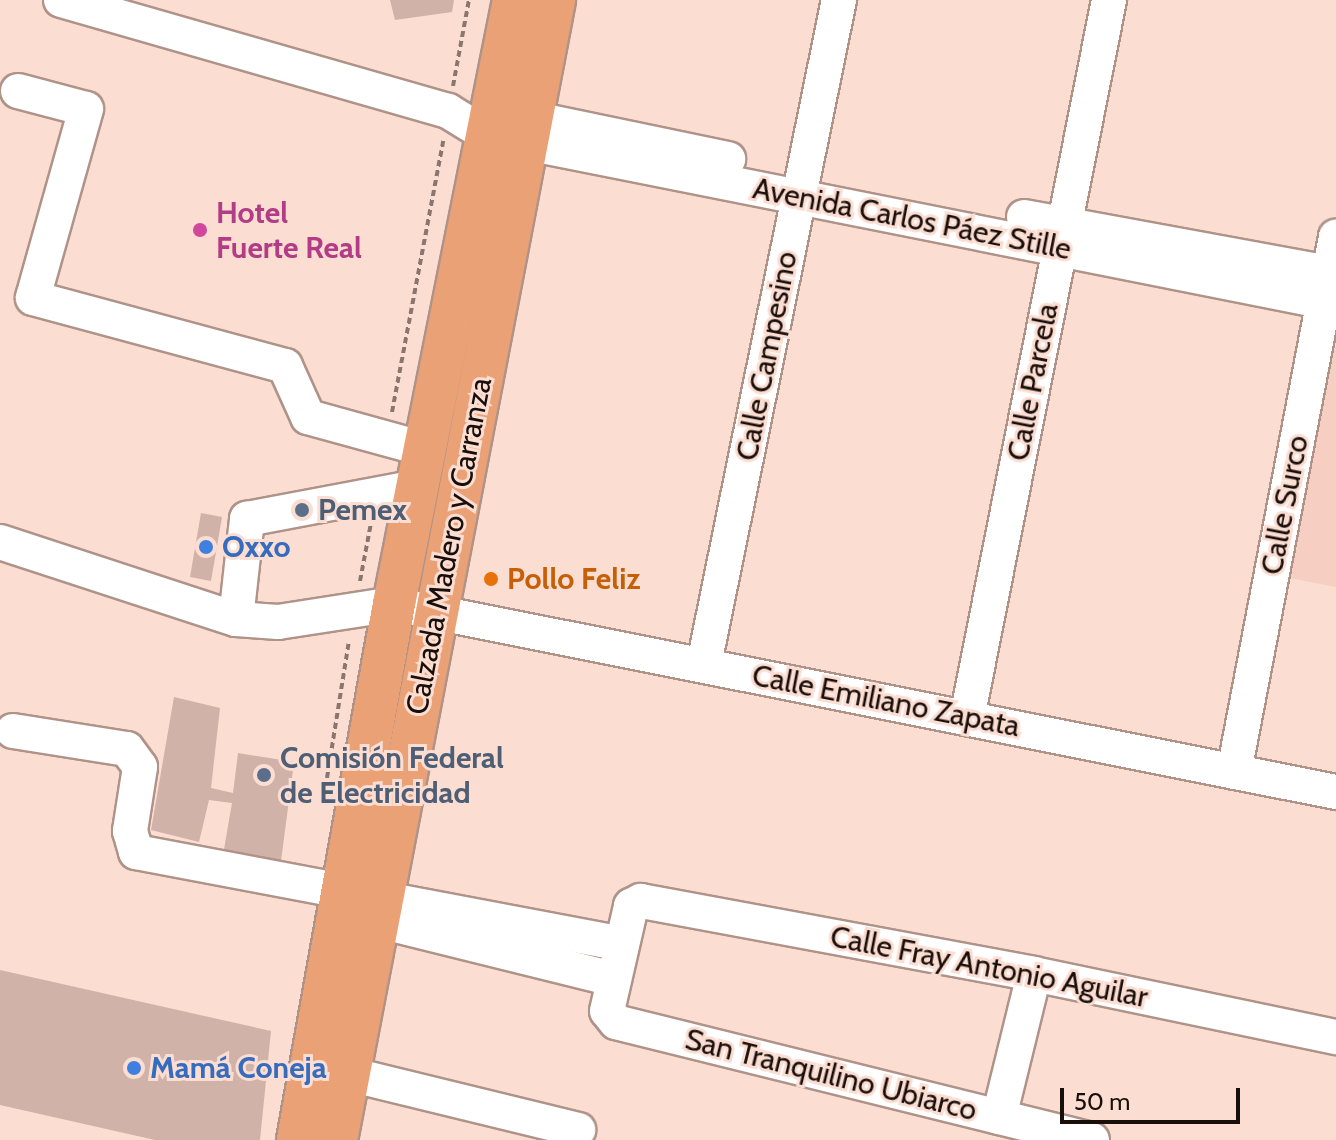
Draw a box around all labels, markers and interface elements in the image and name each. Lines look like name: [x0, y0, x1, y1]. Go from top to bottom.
street label: Avenida Carlos Páez Stille: [750, 170, 1074, 268]
place label: Hotel Fuerte Real: [216, 195, 362, 266]
marker: Hotel Fuerte Real: [191, 221, 209, 239]
street label: Calle Campesino: [729, 248, 805, 464]
street label: Calle Parcela: [1000, 300, 1066, 464]
street label: Calzada Madero y Carranza: [399, 374, 499, 718]
street label: Calle Surco: [1254, 432, 1316, 578]
place label: Pemex: [318, 492, 407, 528]
marker: Pemex: [293, 501, 311, 519]
place label: Oxxo: [222, 529, 291, 565]
marker: Oxxo: [197, 538, 215, 556]
place label: Pollo Feliz: [507, 561, 640, 597]
marker: Pollo Feliz: [482, 570, 500, 588]
street label: Calle Emiliano Zapata: [749, 657, 1023, 745]
place label: Comisión Federal de Electricidad: [280, 740, 504, 810]
marker: Comisión Federal de Electricidad: [255, 766, 273, 784]
street label: Calle Fray Antonio Aguilar: [827, 919, 1151, 1015]
street label: San Tranquilino Ubiarco: [681, 1021, 981, 1129]
place label: Mamá Coneja: [150, 1050, 327, 1086]
marker: Mamá Coneja: [125, 1059, 143, 1077]
scale bar: [1064, 1072, 1244, 1122]
text: 50 m: [1074, 1087, 1130, 1116]

